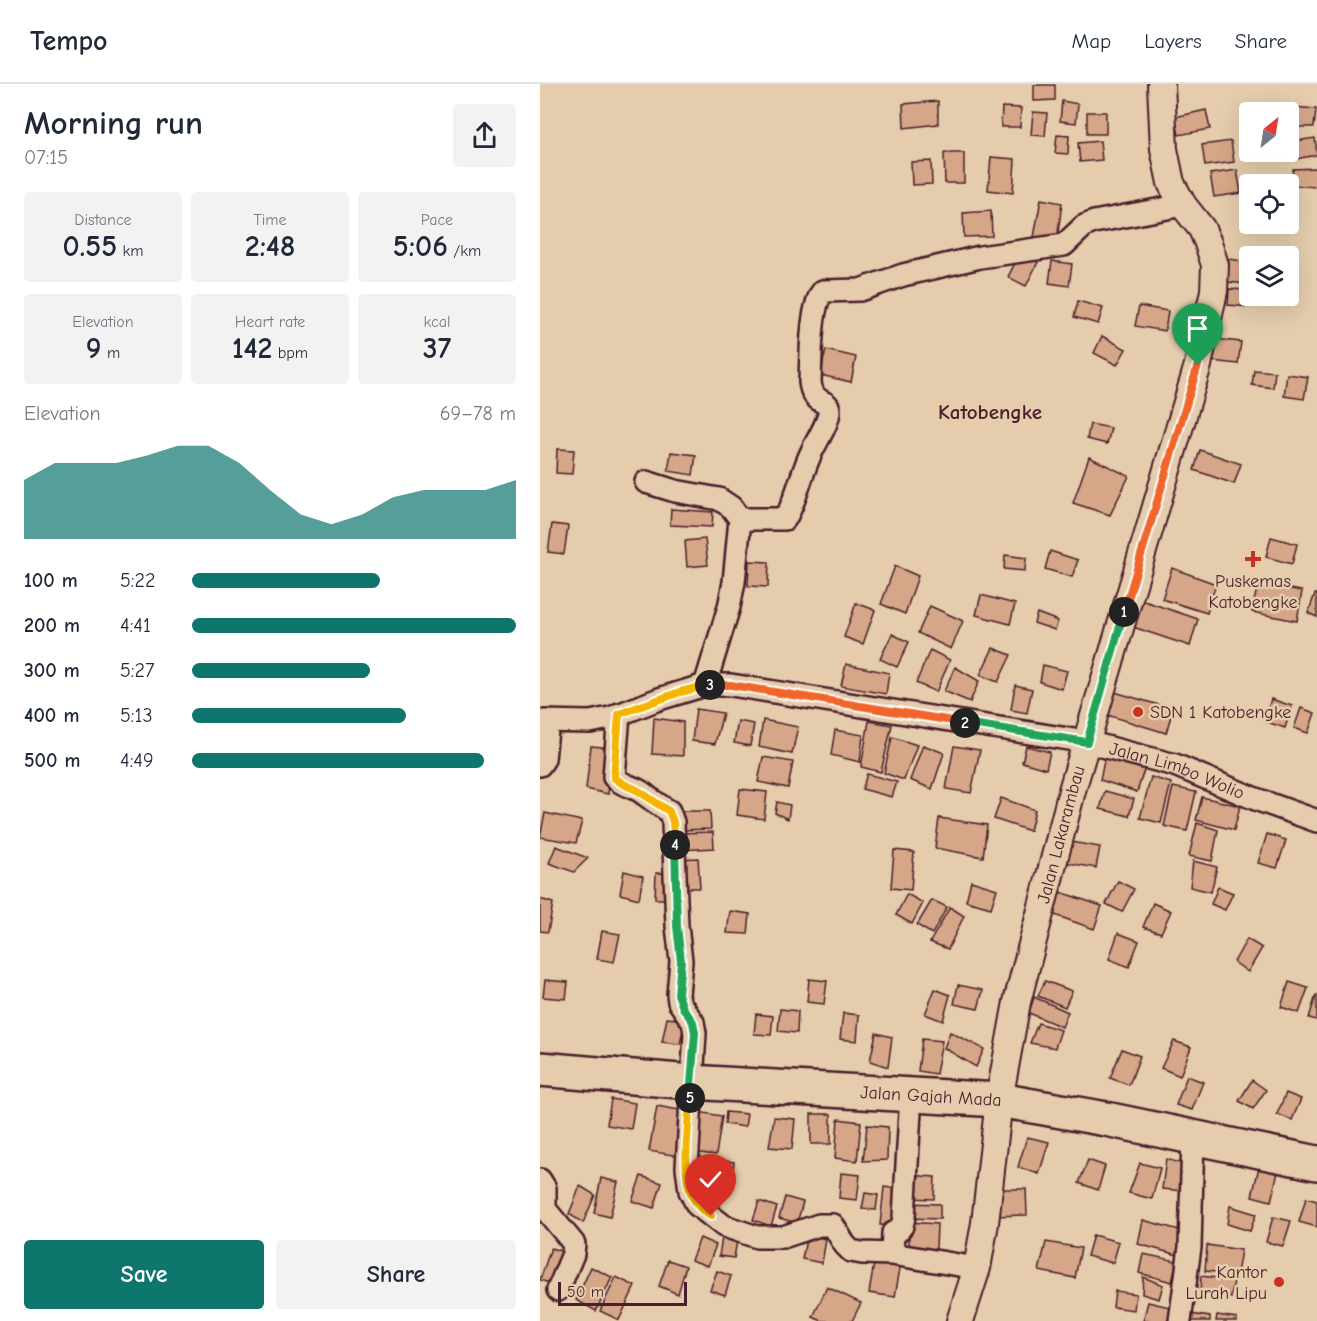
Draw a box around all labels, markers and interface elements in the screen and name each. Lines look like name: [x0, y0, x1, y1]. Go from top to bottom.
text: Tempo: [30, 25, 108, 57]
text: Map: [1072, 29, 1111, 53]
text: Layers: [1144, 29, 1202, 53]
text: Share: [1235, 29, 1287, 53]
north arrow: [1239, 102, 1299, 162]
map controls: [1239, 102, 1299, 306]
text: Morning run: [24, 104, 203, 142]
button: share: [453, 104, 516, 167]
text: 07:15: [24, 146, 68, 169]
button: locate: [1239, 174, 1299, 234]
text: Distance: [74, 211, 132, 229]
text: Time: [253, 211, 287, 229]
text: Pace: [421, 211, 453, 229]
text: 0.55: [63, 229, 117, 264]
text: 2:48: [245, 229, 295, 264]
text: 5:06: [393, 229, 448, 264]
text: km: [117, 242, 143, 260]
text: /km: [448, 242, 481, 260]
button: layers: [1239, 246, 1299, 306]
pin: [1172, 303, 1223, 365]
icon: arrive: [1181, 312, 1214, 345]
text: Elevation: [72, 313, 134, 331]
text: Heart rate: [235, 313, 305, 331]
text: kcal: [424, 313, 450, 331]
text: 9: [86, 331, 102, 366]
text: 142: [232, 331, 272, 366]
text: 37: [423, 331, 451, 366]
text: m: [102, 344, 120, 362]
text: bpm: [272, 344, 308, 362]
district label: Katobengke: [938, 400, 1042, 424]
text: Elevation: [24, 402, 101, 425]
text: 69–78 m: [440, 402, 516, 425]
marker: Puskemas Katobengke: [1244, 550, 1262, 568]
text: 100 m: [24, 569, 78, 592]
text: 5:22: [120, 569, 155, 592]
place label: Puskemas Katobengke: [1208, 571, 1298, 613]
pin: 1: [1109, 597, 1139, 627]
text: 1: [1121, 603, 1127, 621]
text: 200 m: [24, 614, 80, 637]
text: 4:41: [120, 614, 151, 637]
text: 300 m: [24, 659, 80, 682]
text: 5:27: [120, 659, 154, 682]
pin: 3: [695, 670, 725, 700]
text: 3: [706, 676, 714, 694]
place label: SDN 1 Katobengke: [1150, 702, 1291, 723]
text: 400 m: [24, 704, 79, 727]
text: 5:13: [120, 704, 153, 727]
marker: SDN 1 Katobengke: [1131, 705, 1145, 719]
pin: 2: [950, 708, 980, 738]
text: 2: [961, 714, 969, 732]
street label: Jalan Limbo Wolio: [1107, 738, 1247, 804]
text: 500 m: [24, 749, 81, 772]
text: 4:49: [120, 749, 154, 772]
street label: Jalan Lakarambau: [1033, 763, 1090, 906]
pin: 4: [660, 830, 690, 860]
text: 4: [671, 836, 679, 854]
street label: Jalan Gajah Mada: [860, 1082, 1002, 1111]
pin: 5: [675, 1083, 705, 1113]
text: 5: [686, 1089, 694, 1107]
pin: [685, 1154, 736, 1216]
icon: check: [694, 1163, 727, 1196]
button: Save: [24, 1240, 264, 1309]
button: Share: [276, 1240, 516, 1309]
place label: Kantor Lurah Lipu: [1185, 1262, 1268, 1304]
marker: Kantor Lurah Lipu: [1272, 1275, 1286, 1289]
scale bar: [558, 1279, 687, 1306]
text: 50 m: [567, 1283, 604, 1301]

